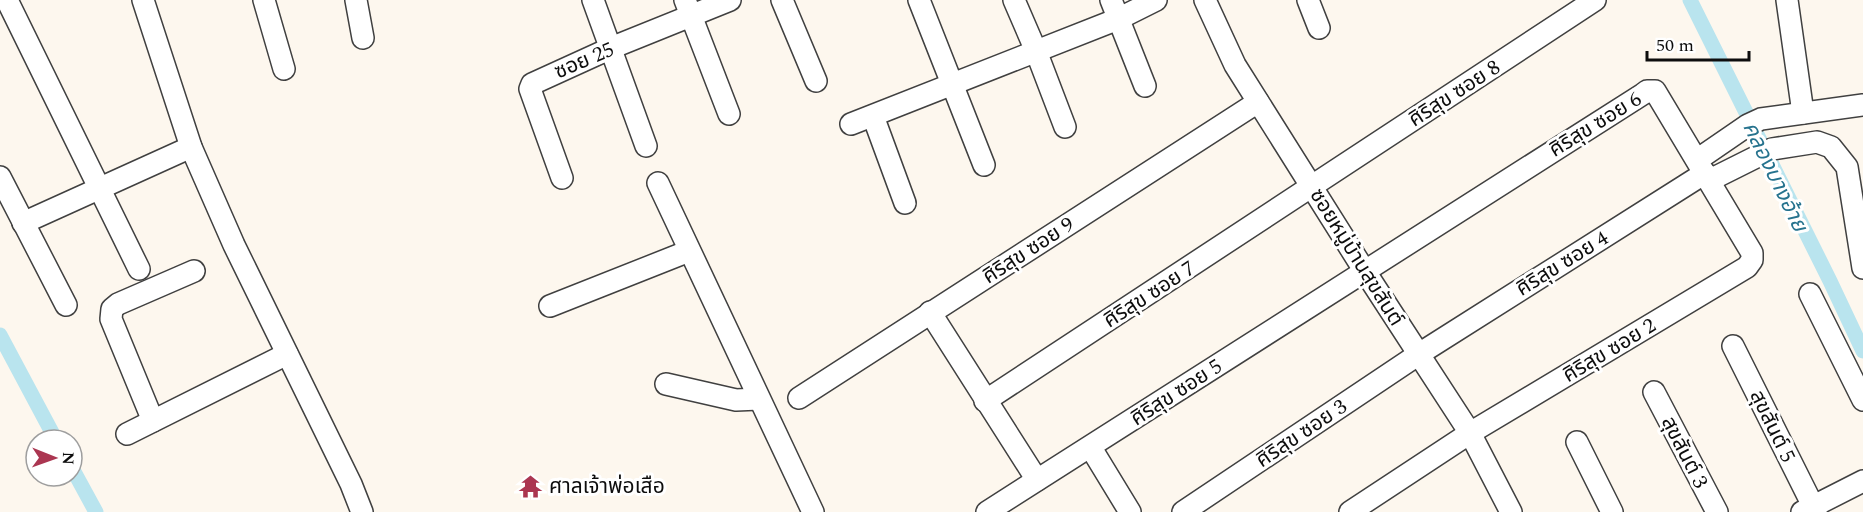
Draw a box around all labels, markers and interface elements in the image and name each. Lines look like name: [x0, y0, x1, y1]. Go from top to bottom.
scale bar: [1647, 24, 1749, 62]
text: 50 m: [1656, 32, 1694, 59]
street label: ซอย 25: [549, 34, 619, 88]
street label: ศิริสุข ซอย 8: [1402, 52, 1507, 136]
street label: ศิริสุข ซอย 6: [1543, 84, 1648, 166]
water label: คลองบางอ้าย: [1734, 116, 1816, 239]
street label: ซอยหมู่บ้านสุขสันต์: [1301, 182, 1411, 333]
street label: ศิริสุข ซอย 9: [976, 209, 1081, 293]
street label: ศิริสุข ซอย 4: [1510, 222, 1616, 305]
street label: ศิริสุข ซอย 7: [1097, 253, 1202, 337]
street label: ศิริสุข ซอย 2: [1557, 310, 1662, 391]
street label: ศิริสุข ซอย 5: [1124, 351, 1229, 435]
street label: สุขสันต์ 5: [1741, 385, 1803, 468]
street label: ศิริสุข ซอย 3: [1249, 391, 1354, 476]
street label: สุขสันต์ 3: [1652, 411, 1716, 495]
north arrow: [24, 428, 84, 488]
text: N: [56, 452, 80, 465]
place label: ศาลเจ้าพ่อเสือ: [549, 471, 665, 503]
temple icon: ศาลเจ้าพ่อเสือ: [518, 473, 544, 499]

